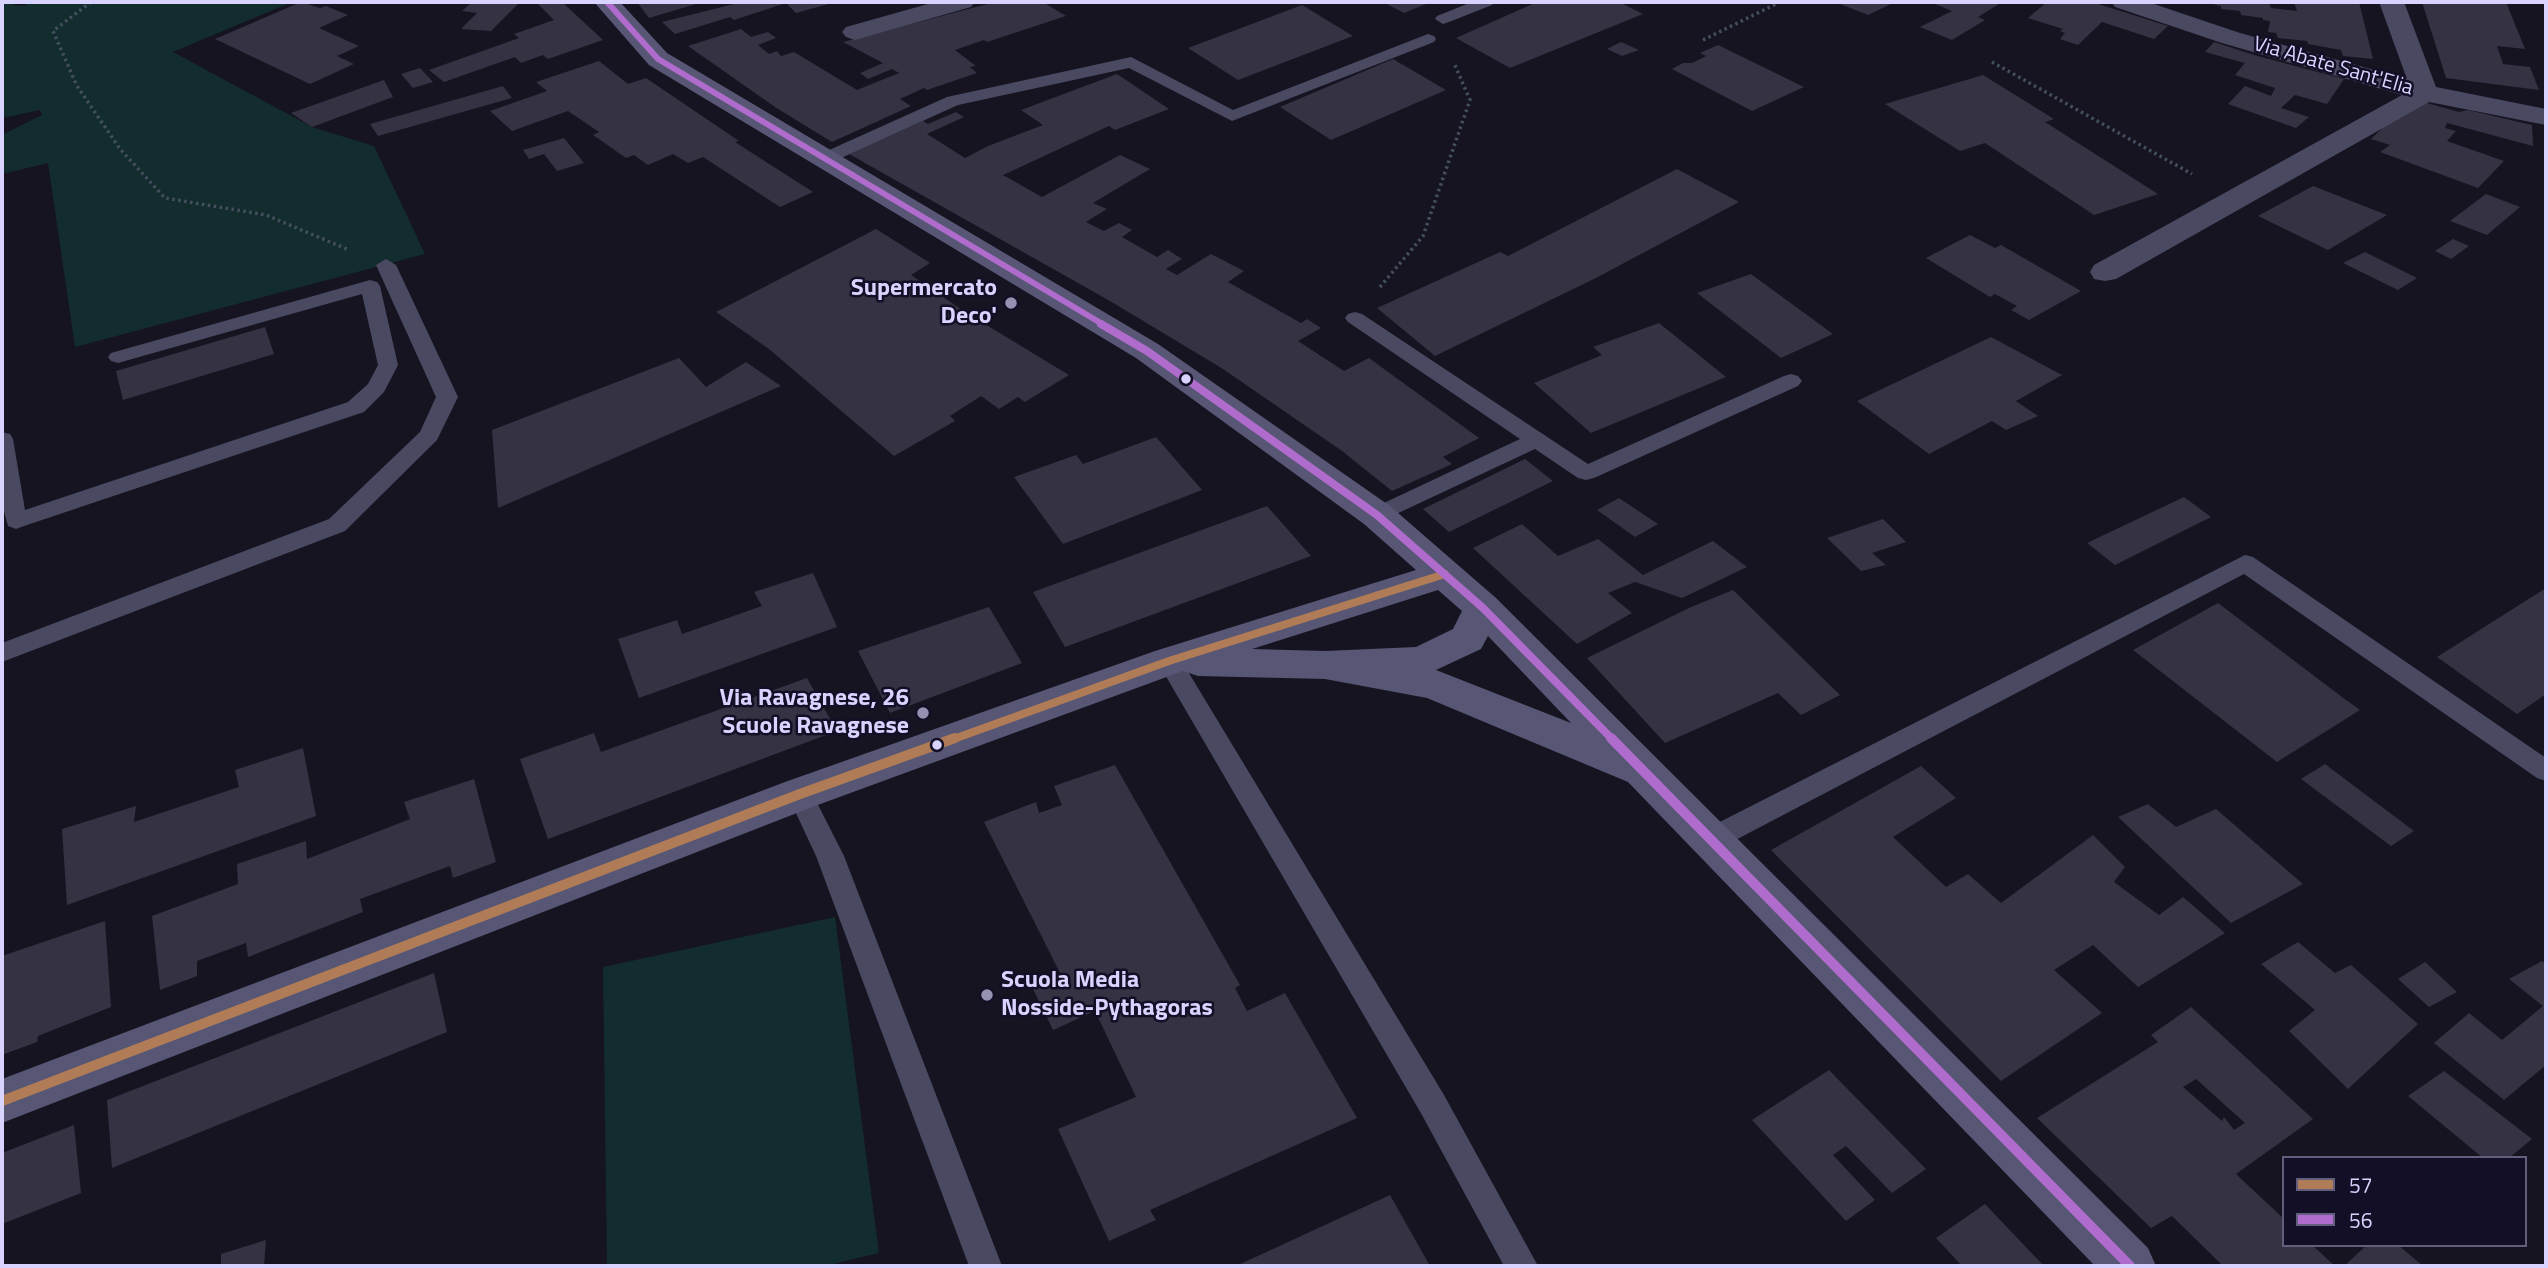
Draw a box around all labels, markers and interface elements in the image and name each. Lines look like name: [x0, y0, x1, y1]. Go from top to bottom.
street label: Via Abate Sant'Elia: [2250, 32, 2416, 102]
place label: Supermercato Deco': [851, 275, 997, 331]
marker: Supermercato Deco': [1003, 295, 1019, 311]
unlabelled marker: [1179, 372, 1193, 386]
place label: Via Ravagnese, 26 Scuole Ravagnese: [719, 685, 909, 741]
marker: Via Ravagnese, 26 Scuole Ravagnese: [915, 705, 931, 721]
unlabelled marker: [930, 738, 944, 752]
place label: Scuola Media Nosside-Pythagoras: [1001, 967, 1213, 1023]
marker: Scuola Media Nosside-Pythagoras: [979, 987, 995, 1003]
legend: [2282, 1156, 2527, 1247]
text: 57: [2349, 1169, 2373, 1201]
text: 56: [2349, 1204, 2373, 1236]

